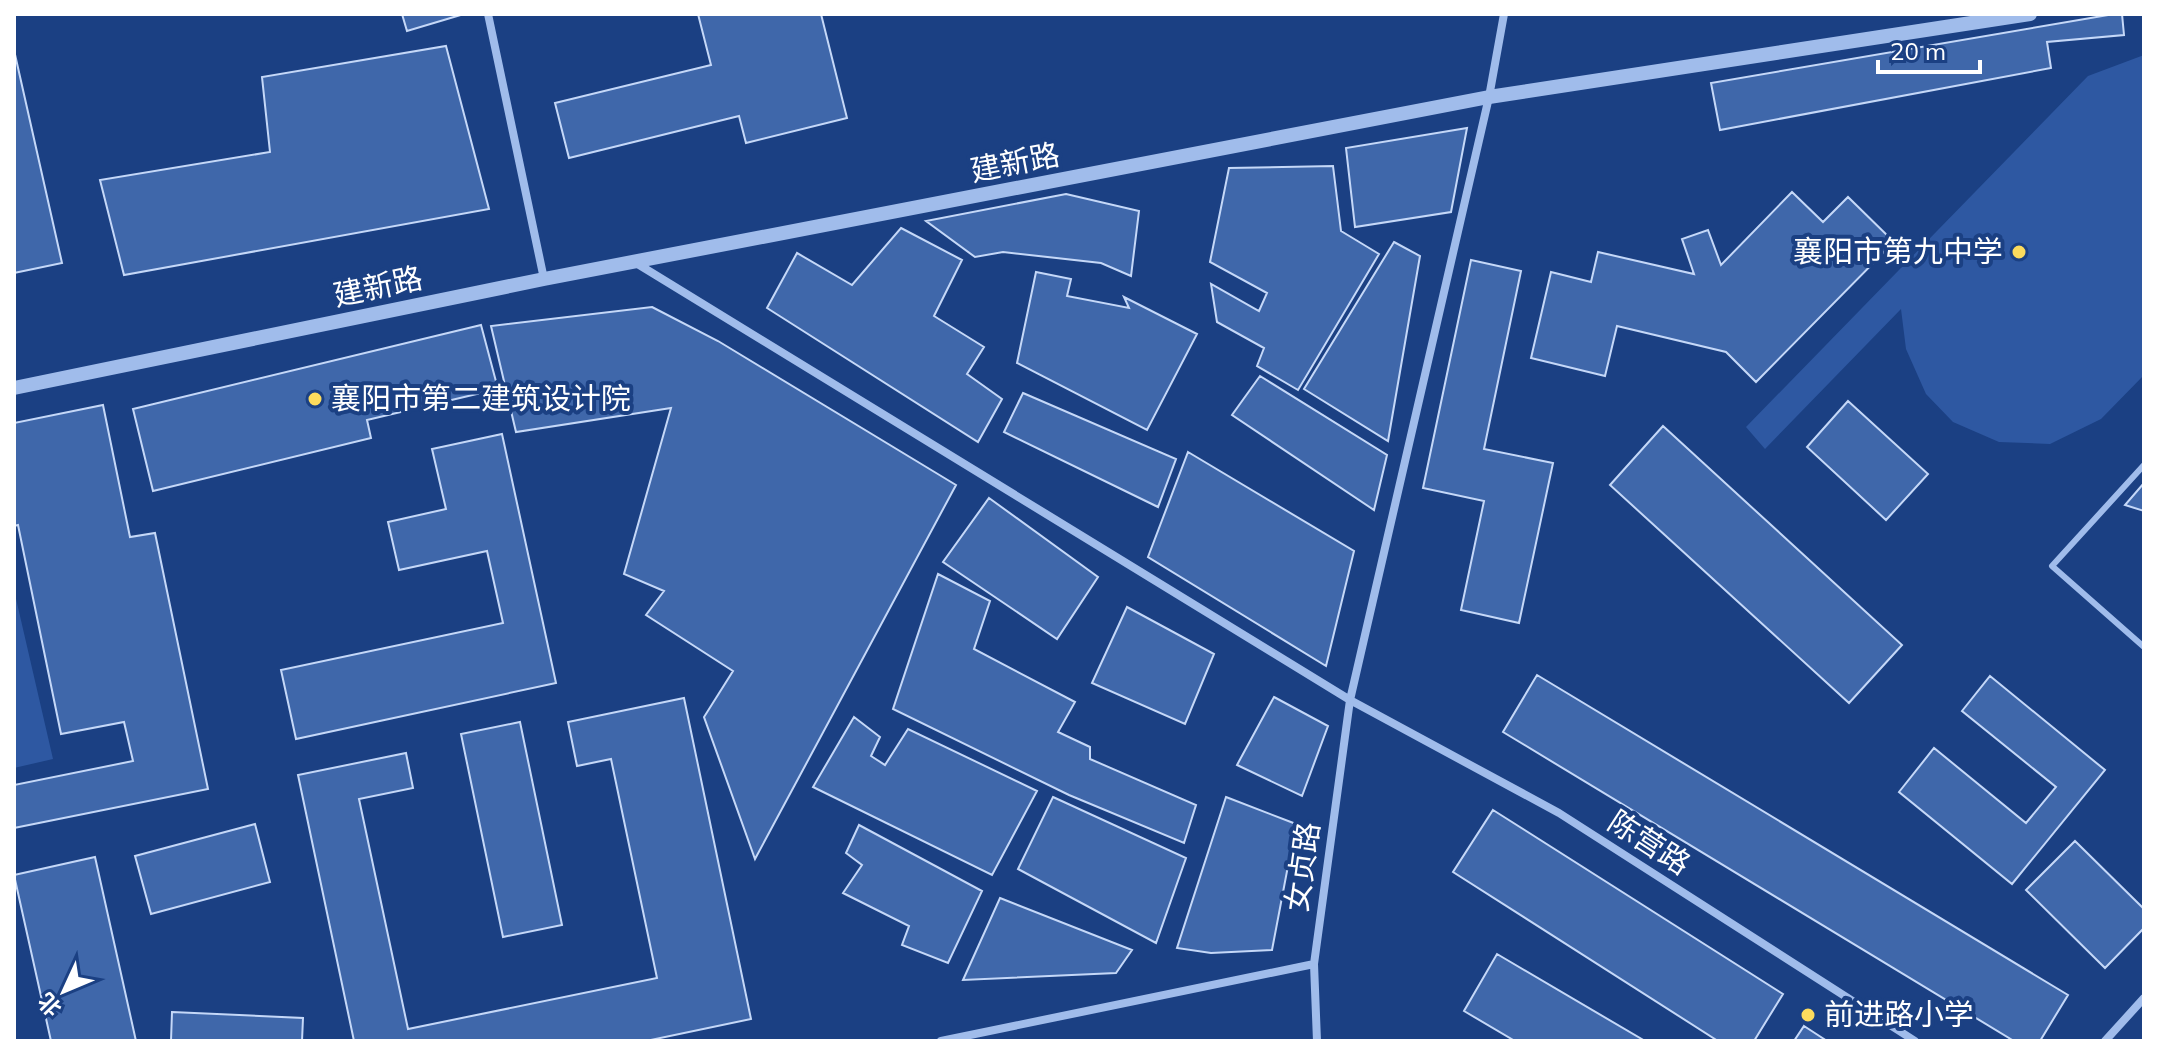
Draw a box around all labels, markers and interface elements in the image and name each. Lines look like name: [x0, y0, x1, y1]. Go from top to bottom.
scale bar: [1878, 24, 1980, 74]
text: 20 m: [1890, 36, 1946, 66]
street label: 建新路: [967, 135, 1063, 189]
place label: 襄阳市第九中学: [1793, 232, 2003, 270]
marker: 襄阳市第九中学: [2010, 243, 2028, 261]
street label: 建新路: [330, 258, 426, 314]
place label: 襄阳市第二建筑设计院: [331, 379, 631, 417]
marker: 襄阳市第二建筑设计院: [306, 390, 324, 408]
street label: 陈营路: [1601, 802, 1698, 883]
street label: 女贞路: [1277, 820, 1327, 914]
north arrow: [24, 951, 104, 1031]
text: 北: [32, 987, 67, 1023]
place label: 前进路小学: [1824, 995, 1974, 1033]
marker: 前进路小学: [1799, 1006, 1817, 1024]

